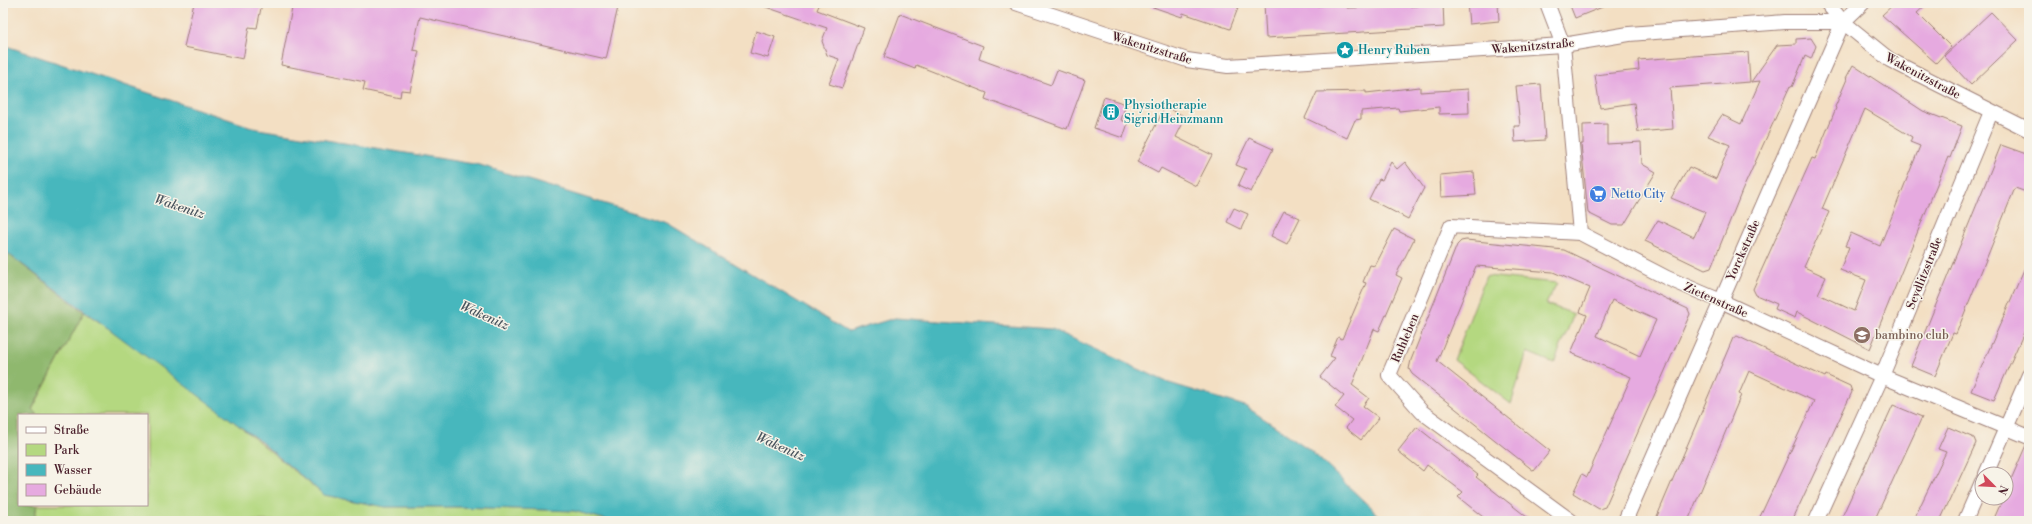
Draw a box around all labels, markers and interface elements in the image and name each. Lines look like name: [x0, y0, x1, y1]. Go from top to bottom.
street label: Wakenitzstraße: [1109, 29, 1194, 68]
street label: Wakenitzstraße: [1490, 35, 1575, 58]
place icon: Henry Ruben: [1335, 40, 1355, 60]
place label: Henry Ruben: [1358, 43, 1430, 58]
street label: Wakenitzstraße: [1882, 50, 1963, 103]
place label: Physiotherapie Sigrid Heinzmann: [1124, 98, 1223, 127]
building icon: Physiotherapie Sigrid Heinzmann: [1101, 102, 1121, 122]
supermarket icon: Netto City: [1588, 184, 1608, 204]
place label: Netto City: [1611, 187, 1666, 202]
water label: Wakenitz: [153, 191, 207, 223]
street label: Yorckstraße: [1723, 217, 1764, 284]
street label: Seydlitzstraße: [1903, 235, 1946, 311]
street label: Zietenstraße: [1681, 280, 1750, 321]
water label: Wakenitz: [458, 298, 512, 334]
street label: Ruhleben: [1388, 311, 1423, 365]
school or university icon: bambino club: [1852, 325, 1872, 345]
place label: bambino club: [1875, 328, 1949, 343]
legend: [18, 414, 148, 506]
text: Straße: [54, 423, 89, 438]
water label: Wakenitz: [754, 429, 808, 465]
text: Park: [54, 443, 80, 458]
text: Wasser: [53, 463, 92, 478]
north arrow: [1974, 466, 2014, 506]
text: Gebäude: [54, 483, 102, 498]
text: N: [1994, 483, 2010, 497]

